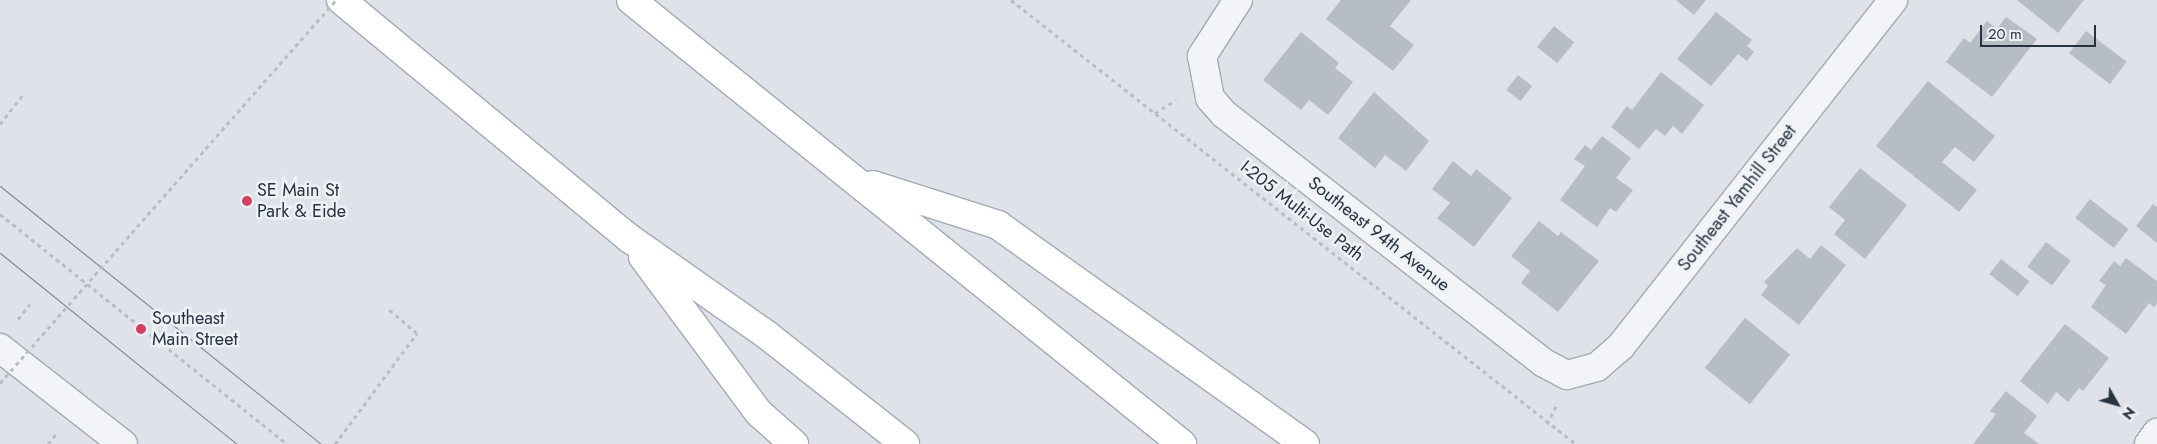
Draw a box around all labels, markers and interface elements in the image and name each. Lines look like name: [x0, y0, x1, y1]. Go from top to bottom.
scale bar: [1982, 15, 2098, 47]
text: 20 m: [1988, 23, 2022, 45]
street label: Southeast Yamhill Street: [1673, 121, 1801, 275]
street label: I-205 Multi-Use Path: [1236, 156, 1368, 266]
street label: Southeast 94th Avenue: [1304, 172, 1454, 296]
place label: SE Main St Park & Eide: [257, 180, 346, 222]
marker: SE Main St Park & Eide: [241, 195, 253, 207]
place label: Southeast Main Street: [152, 308, 238, 350]
marker: Southeast Main Street: [134, 322, 148, 336]
north arrow: [2092, 379, 2142, 429]
text: N: [2118, 403, 2140, 424]

